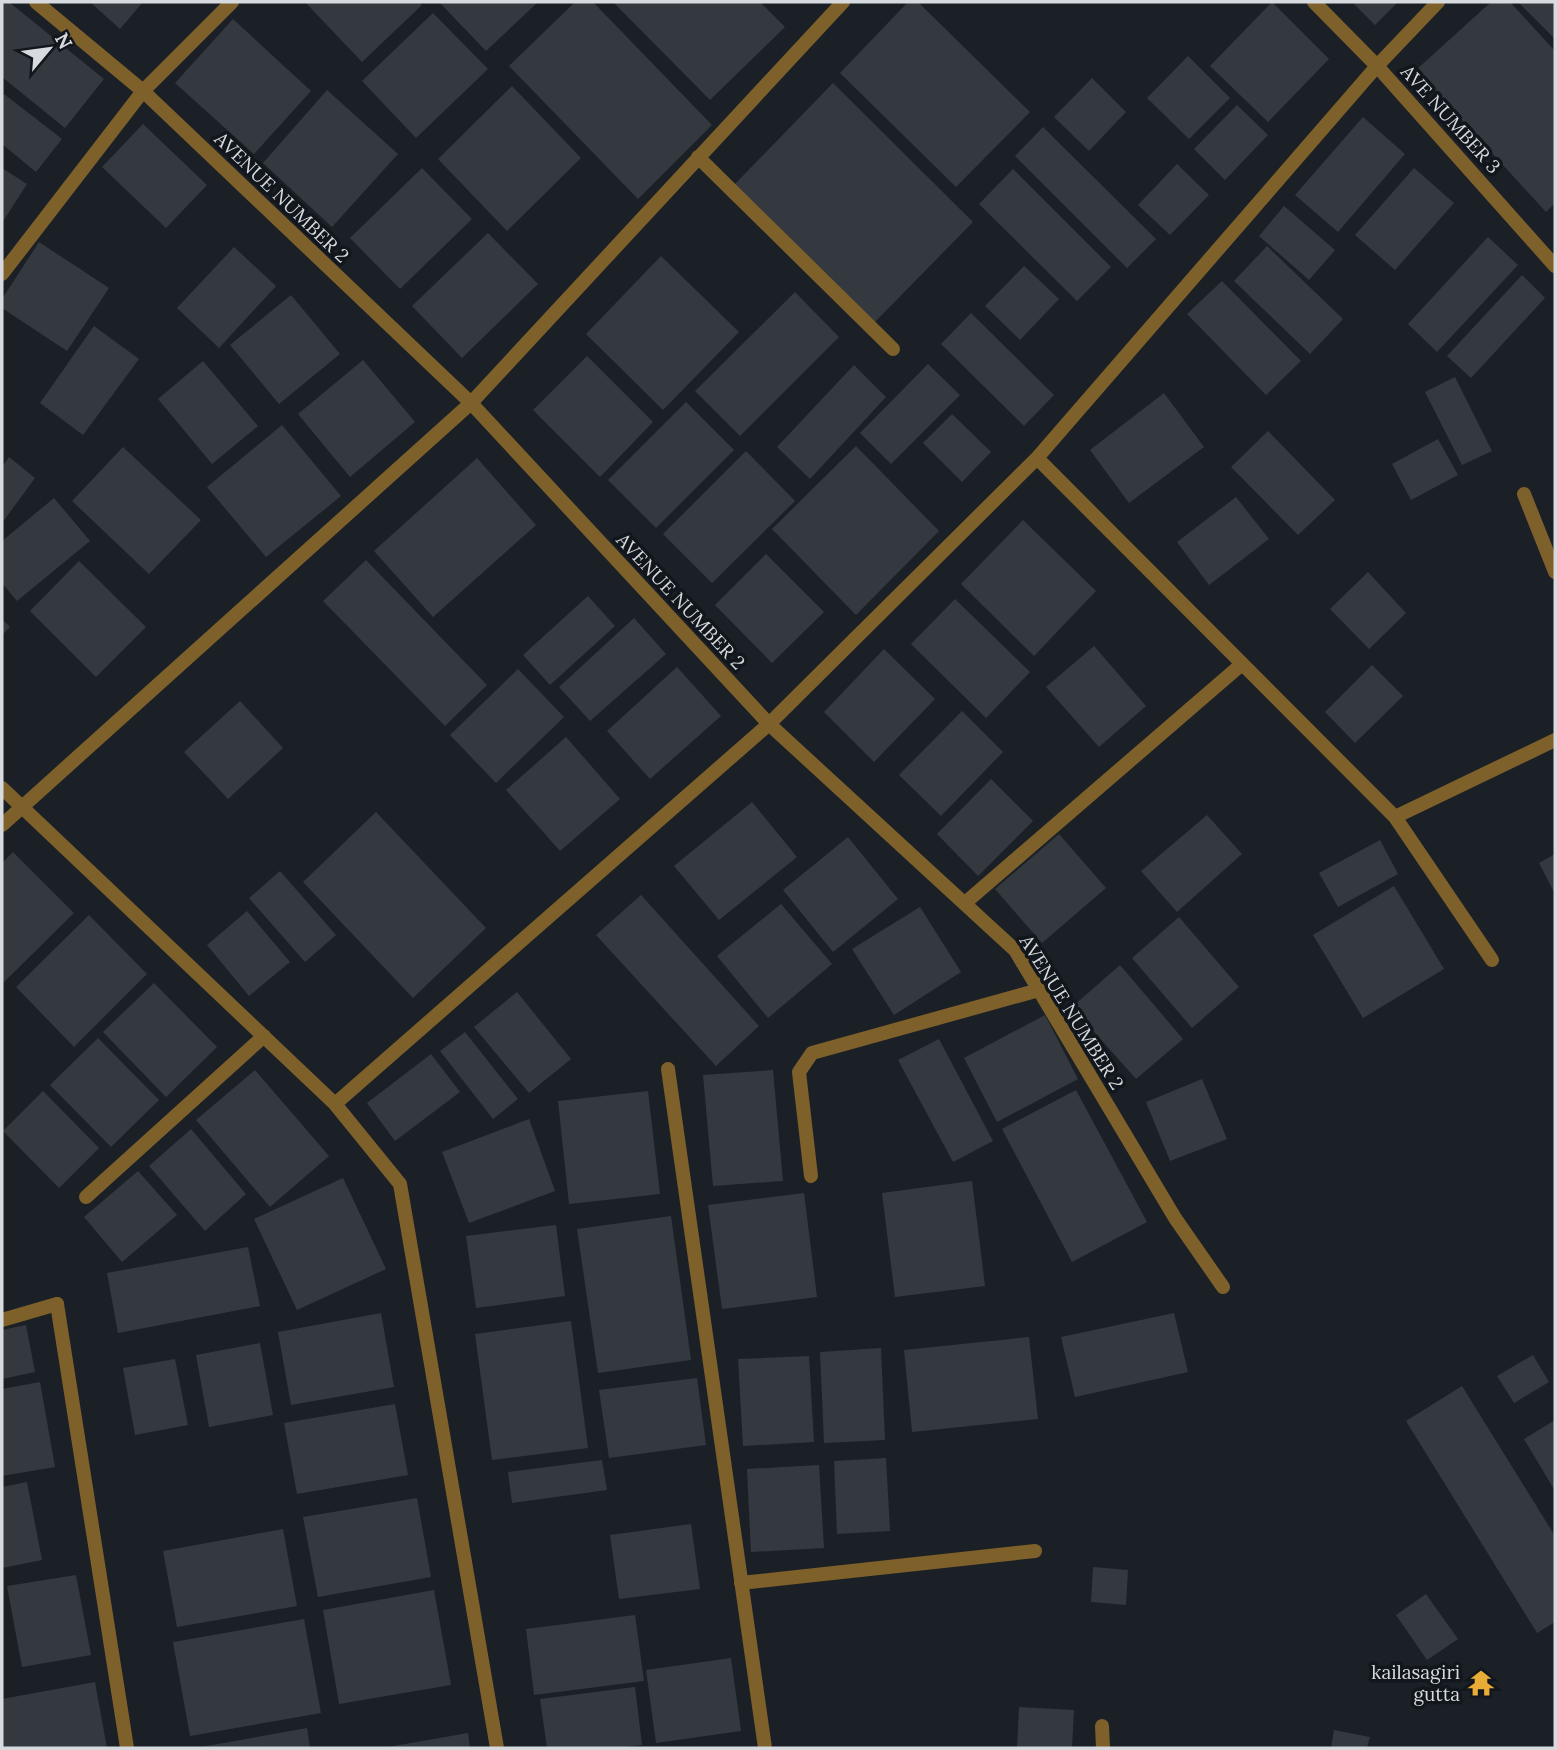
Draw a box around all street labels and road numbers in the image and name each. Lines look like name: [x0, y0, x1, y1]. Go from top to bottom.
street label: AVE NUMBER 3: [1395, 59, 1506, 178]
street label: AVENUE NUMBER 2: [209, 126, 354, 267]
street label: AVENUE NUMBER 2: [611, 527, 750, 674]
street label: AVENUE NUMBER 2: [1014, 929, 1129, 1094]

